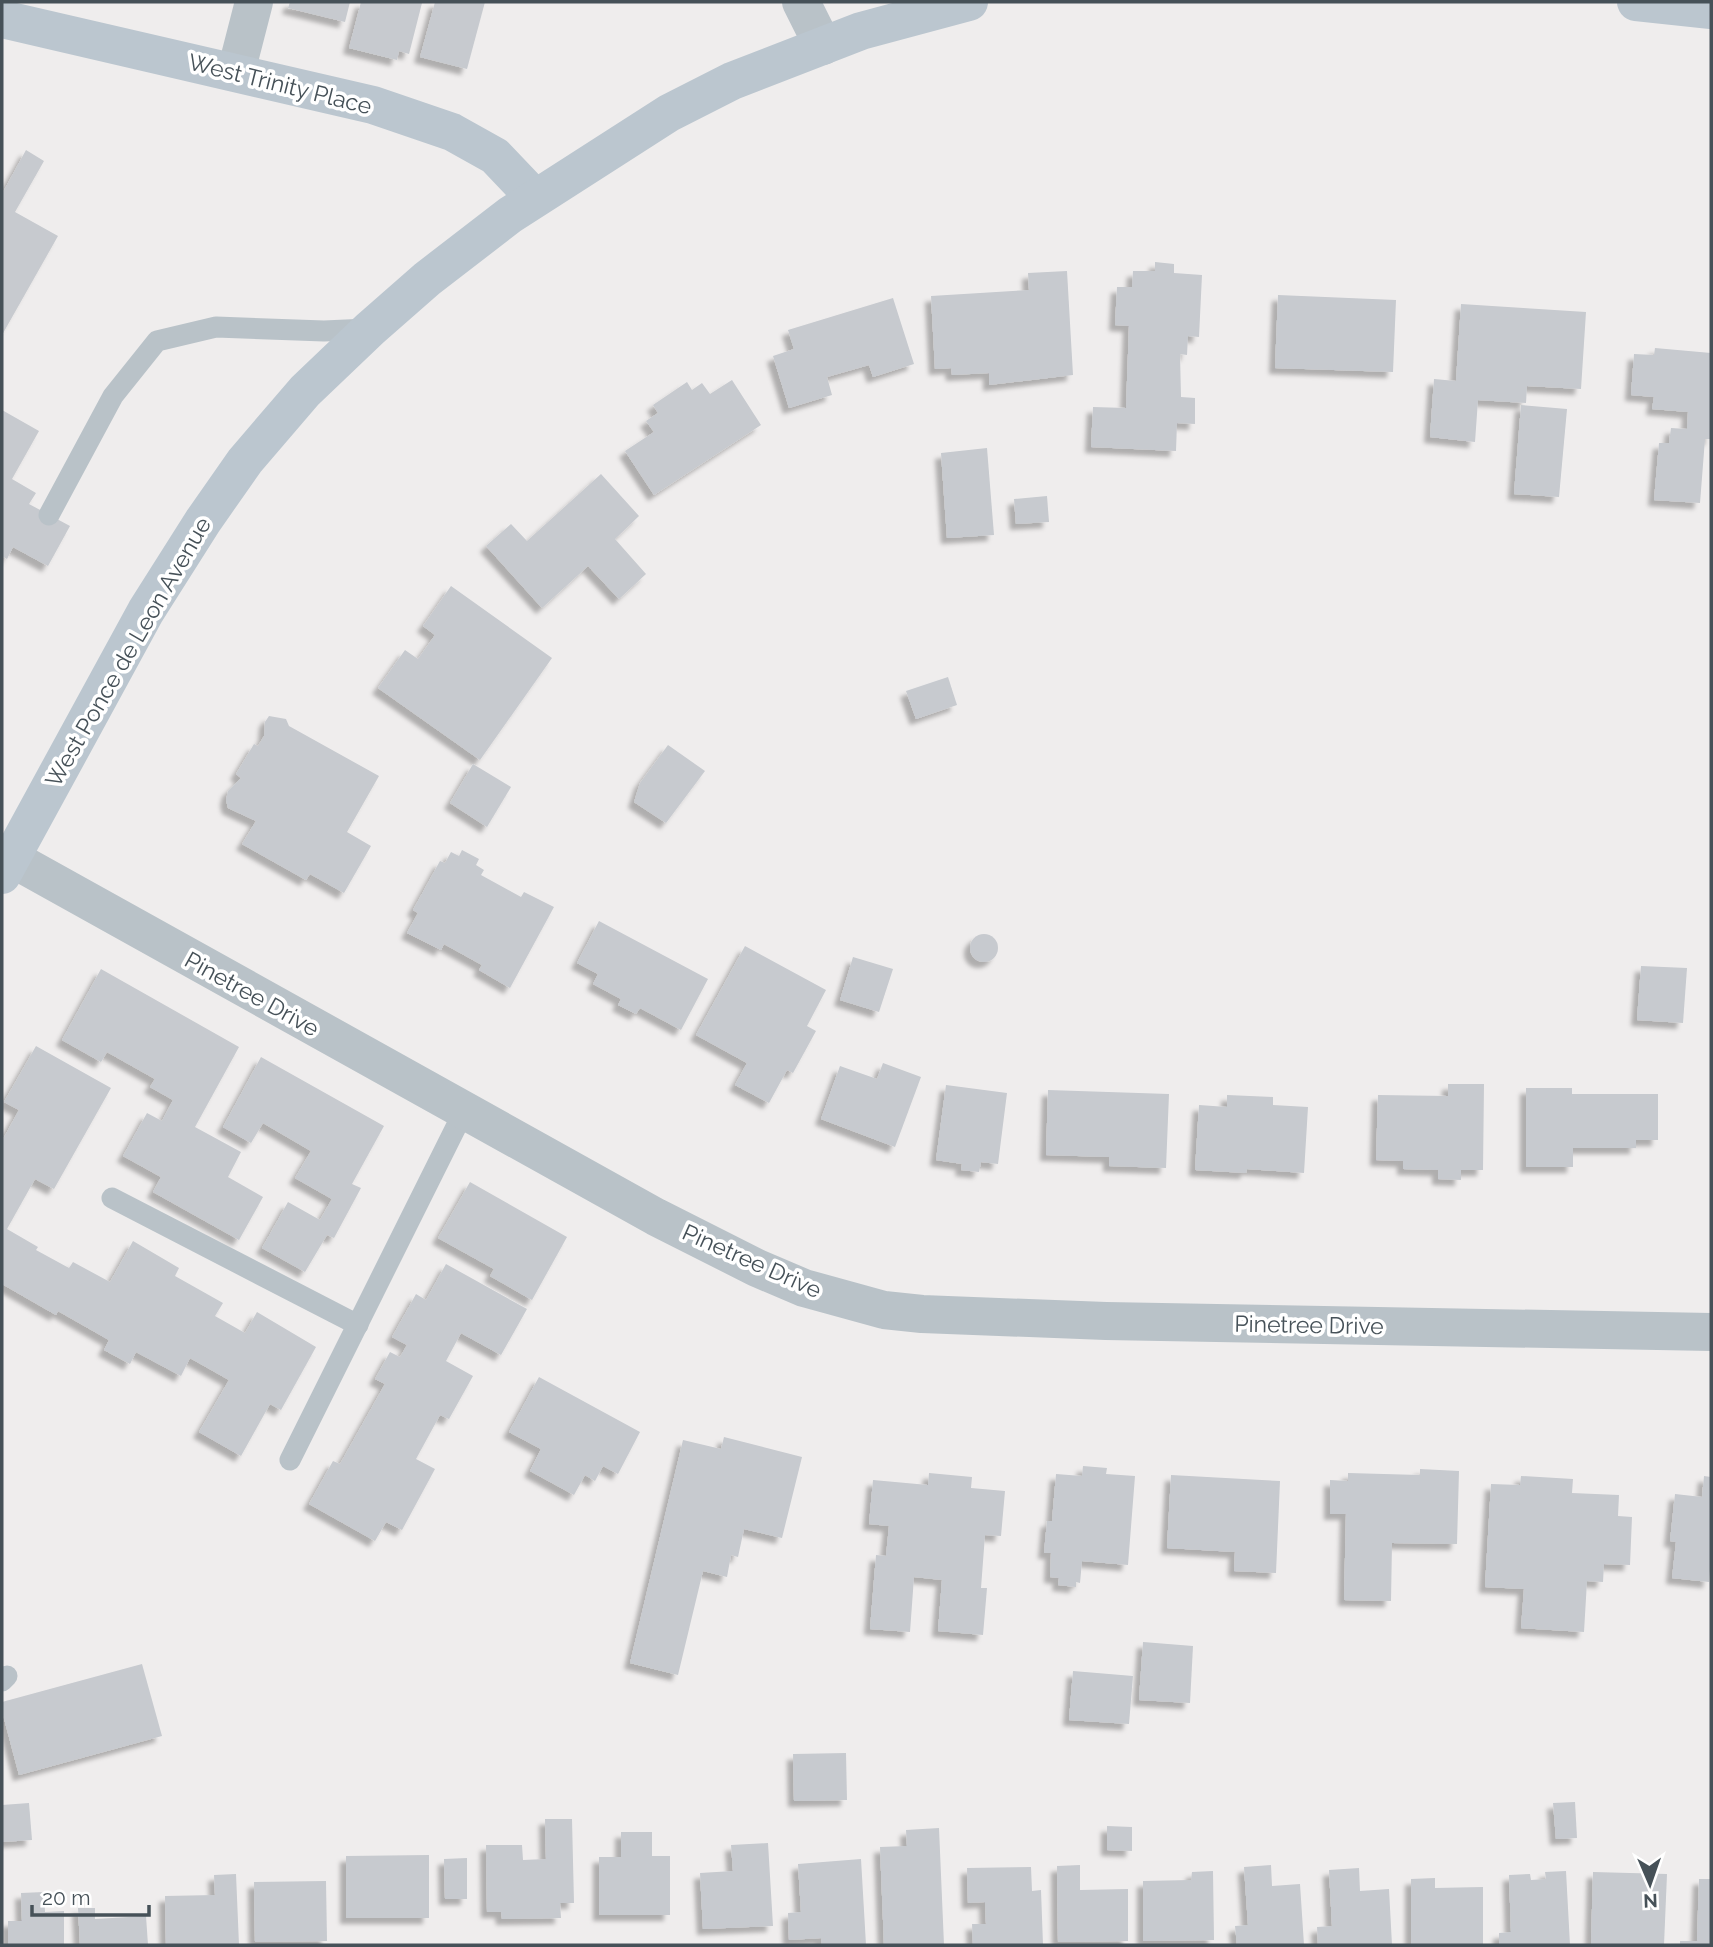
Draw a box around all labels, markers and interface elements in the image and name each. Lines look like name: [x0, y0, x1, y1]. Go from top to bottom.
street label: West Trinity Place: [186, 48, 375, 119]
street label: West Ponce de Leon Avenue: [39, 512, 216, 791]
street label: Pinetree Drive: [180, 946, 324, 1042]
street label: Pinetree Drive: [679, 1218, 826, 1303]
street label: Pinetree Drive: [1234, 1310, 1384, 1339]
north arrow: [1615, 1849, 1685, 1919]
scale bar: [32, 1874, 149, 1918]
text: 20 m: [42, 1885, 90, 1910]
text: N: [1643, 1890, 1658, 1912]

